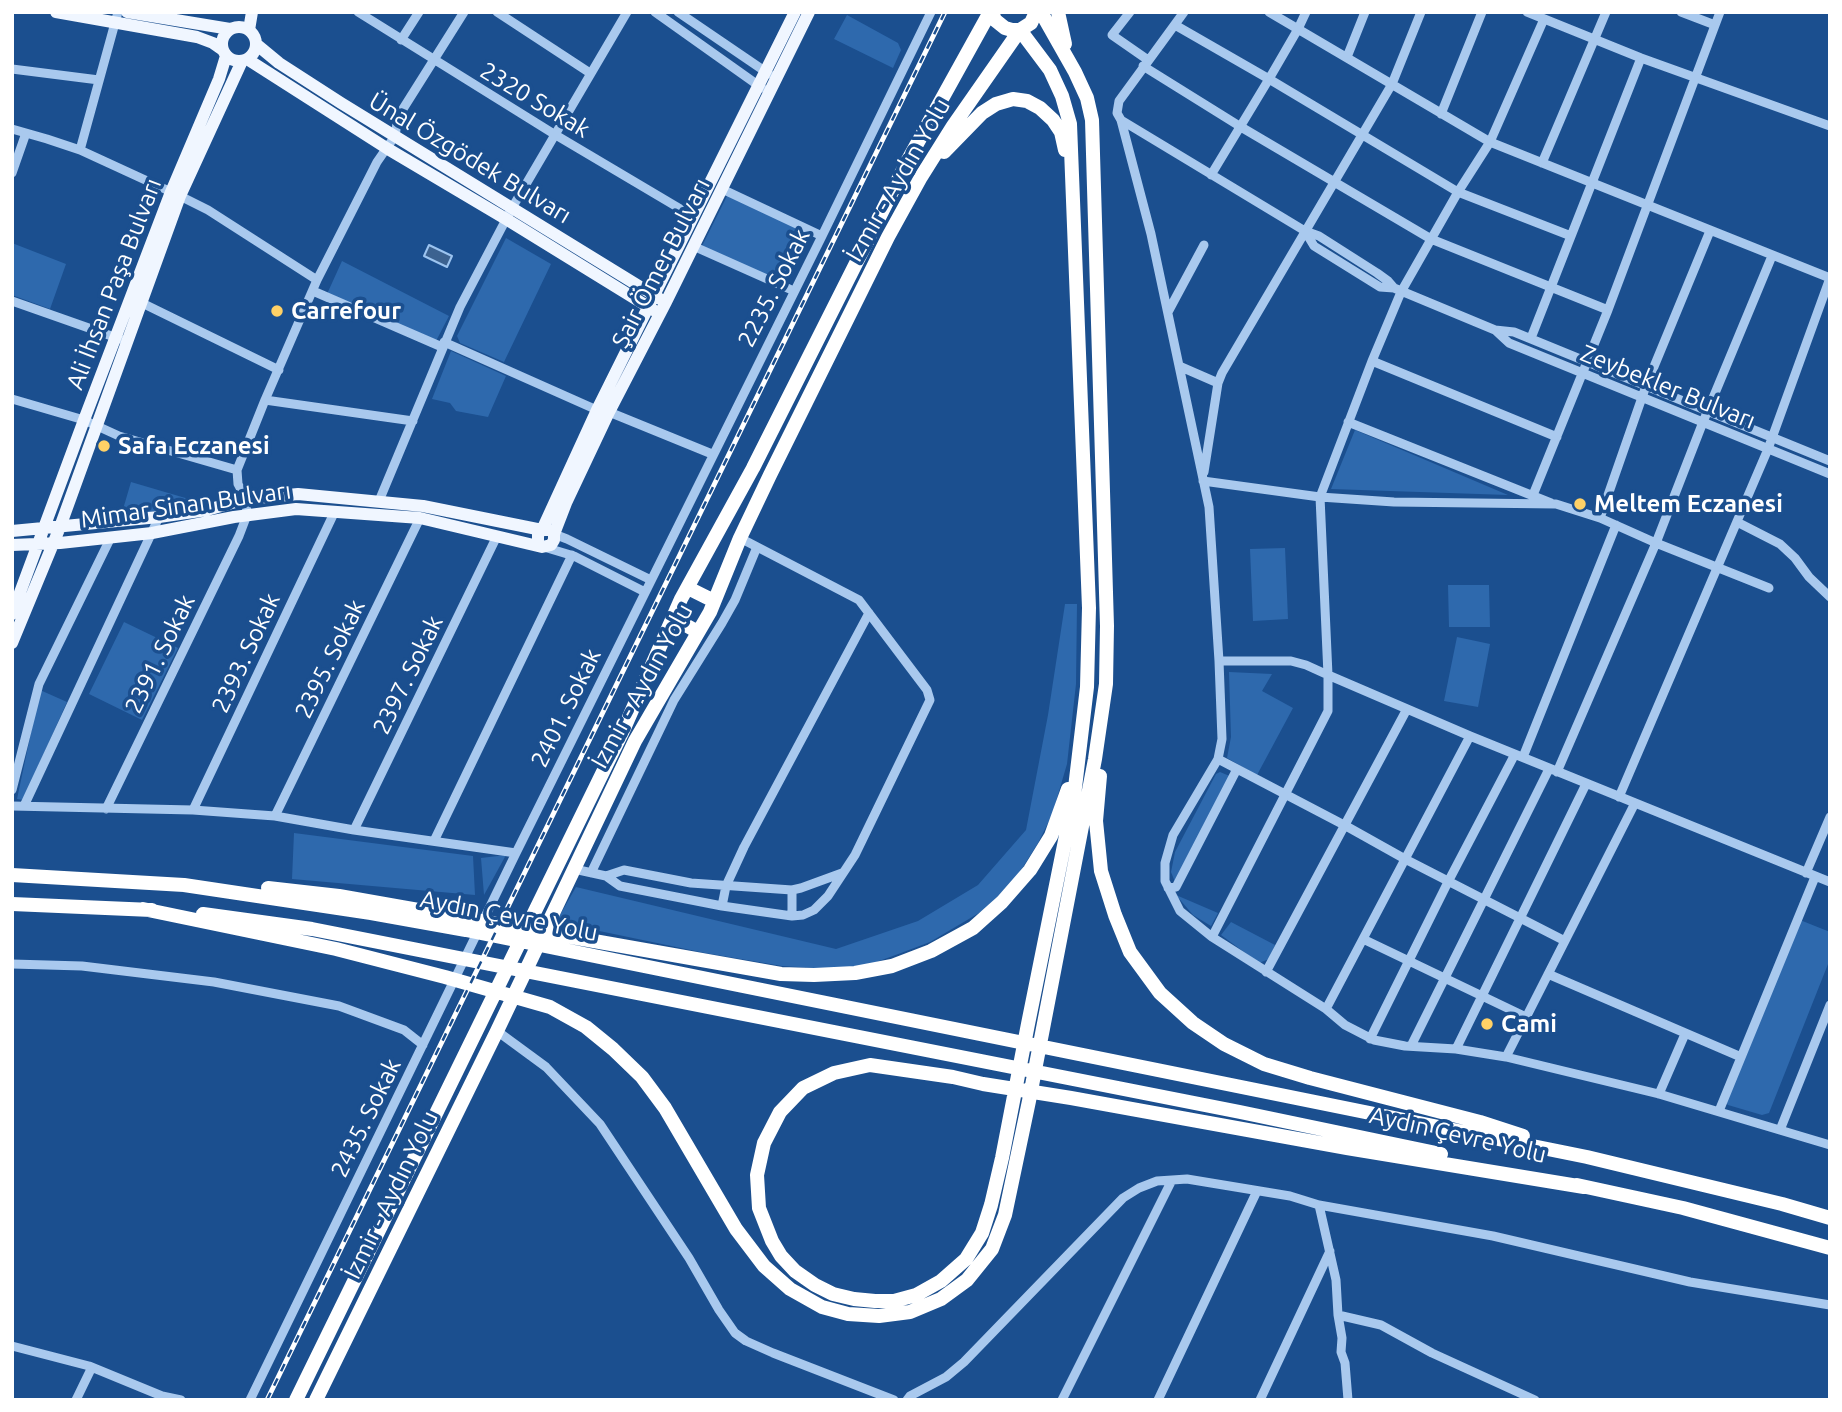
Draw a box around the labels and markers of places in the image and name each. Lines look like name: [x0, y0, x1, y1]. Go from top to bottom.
place label: Carrefour: [291, 297, 401, 325]
marker: Carrefour: [269, 303, 285, 319]
place label: Safa Eczanesi: [118, 432, 270, 460]
marker: Safa Eczanesi: [96, 438, 112, 454]
place label: Meltem Eczanesi: [1594, 490, 1783, 518]
marker: Meltem Eczanesi: [1572, 496, 1588, 512]
place label: Cami: [1501, 1010, 1557, 1038]
marker: Cami: [1479, 1016, 1495, 1032]

